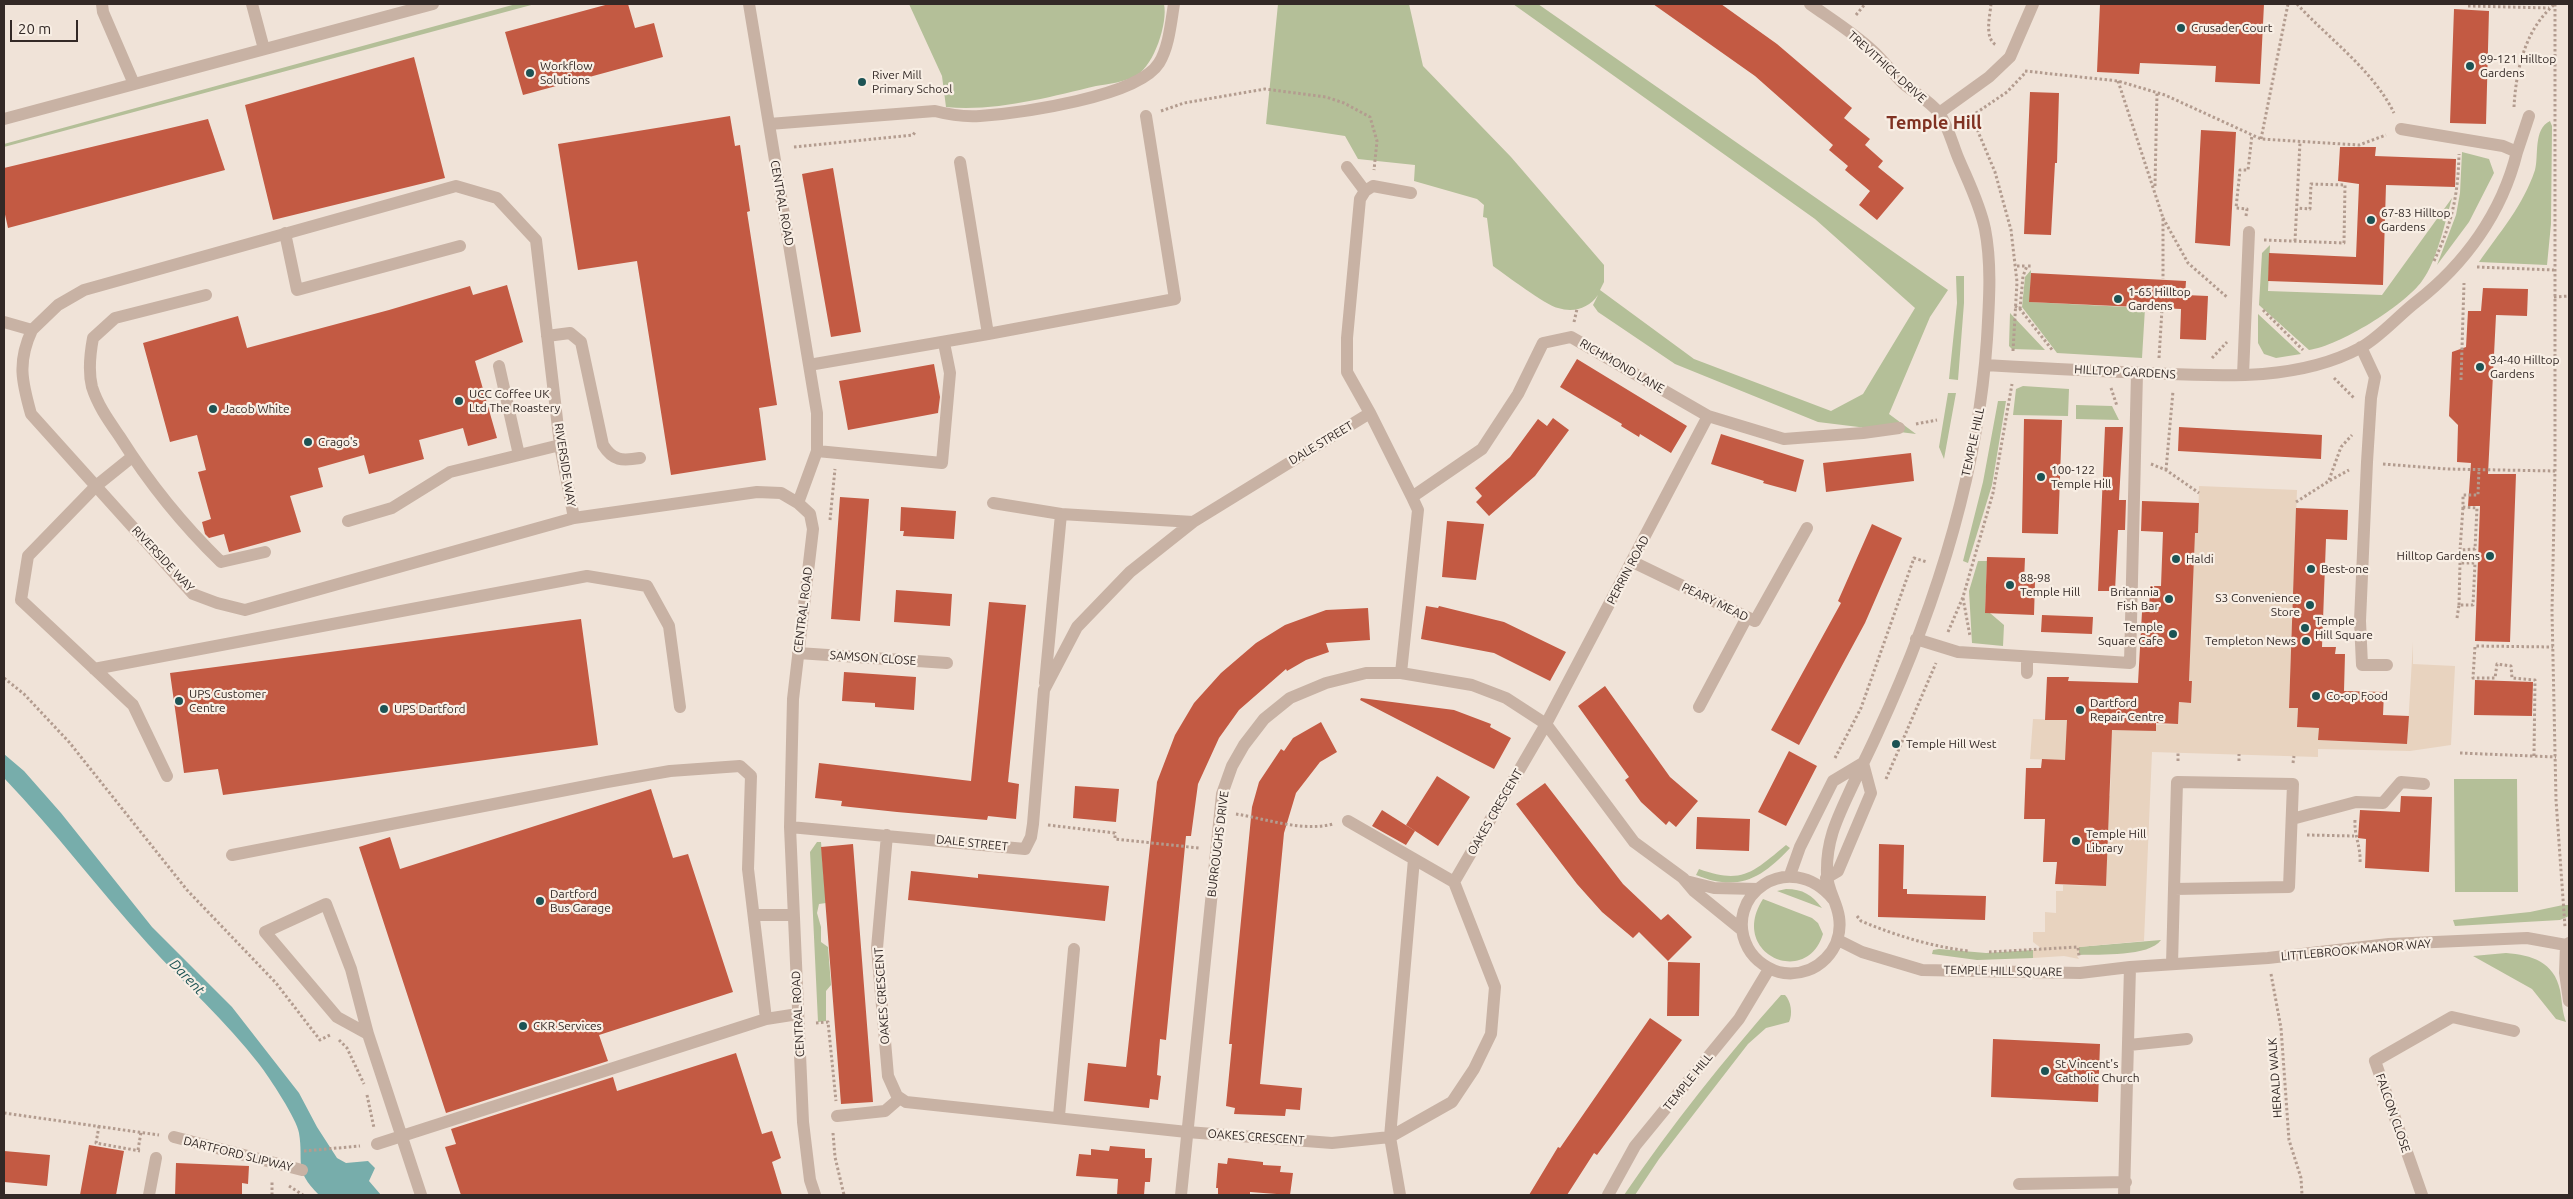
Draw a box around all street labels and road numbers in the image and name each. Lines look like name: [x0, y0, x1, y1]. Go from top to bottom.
street label: TREVITHICK DRIVE: [1845, 28, 1929, 106]
street label: CENTRAL ROAD: [767, 159, 797, 247]
street label: RICHMOND LANE: [1577, 336, 1667, 396]
street label: HILLTOP GARDENS: [2074, 362, 2176, 382]
street label: TEMPLE HILL: [1959, 406, 1987, 478]
street label: DALE STREET: [1286, 418, 1356, 468]
street label: RIVERSIDE WAY: [551, 422, 579, 508]
street label: RIVERSIDE WAY: [129, 523, 197, 595]
street label: PERRIN ROAD: [1604, 533, 1652, 607]
street label: CENTRAL ROAD: [791, 566, 815, 654]
street label: PEARY MEAD: [1679, 580, 1751, 624]
street label: SAMSON CLOSE: [829, 648, 917, 668]
street label: OAKES CRESCENT: [1464, 766, 1526, 858]
street label: BURROUGHS DRIVE: [1204, 790, 1232, 898]
street label: DALE STREET: [935, 832, 1009, 854]
street label: LITTLEBROOK MANOR WAY: [2280, 936, 2432, 964]
street label: OAKES CRESCENT: [871, 947, 893, 1045]
street label: TEMPLE HILL SQUARE: [1943, 963, 2063, 979]
street label: CENTRAL ROAD: [789, 970, 807, 1058]
street label: HERALD WALK: [2265, 1037, 2285, 1119]
street label: TEMPLE HILL: [1660, 1050, 1716, 1114]
street label: FALCON CLOSE: [2373, 1072, 2413, 1154]
street label: OAKES CRESCENT: [1207, 1126, 1305, 1148]
street label: DARTFORD SLIPWAY: [182, 1133, 294, 1175]

